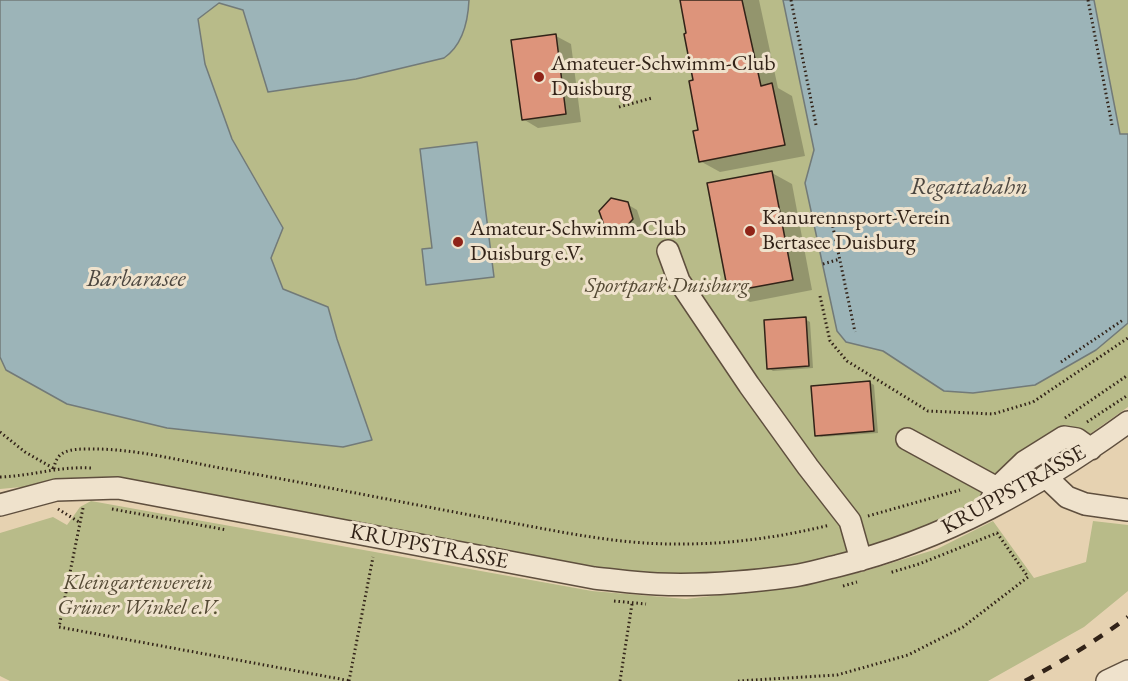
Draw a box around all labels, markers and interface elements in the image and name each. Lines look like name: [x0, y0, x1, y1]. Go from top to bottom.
place label: Amateuer-Schwimm-Club Duisburg: [551, 51, 776, 102]
marker: Amateuer-Schwimm-Club Duisburg: [532, 70, 546, 84]
water label: Regattabahn: [910, 173, 1028, 201]
place label: Kanurennsport-Verein Bertasee Duisburg: [762, 205, 950, 256]
place label: Amateur-Schwimm-Club Duisburg e.V.: [470, 216, 686, 268]
marker: Kanurennsport-Verein Bertasee Duisburg: [743, 224, 757, 238]
marker: Amateur-Schwimm-Club Duisburg e.V.: [451, 235, 465, 249]
water label: Barbarasee: [86, 265, 186, 293]
park label: Sportpark Duisburg: [585, 273, 749, 299]
street label: KRUPPSTRASSE: [937, 439, 1091, 541]
street label: KRUPPSTRASSE: [348, 519, 510, 575]
park label: Kleingartenverein Grüner Winkel e.V.: [57, 570, 219, 622]

